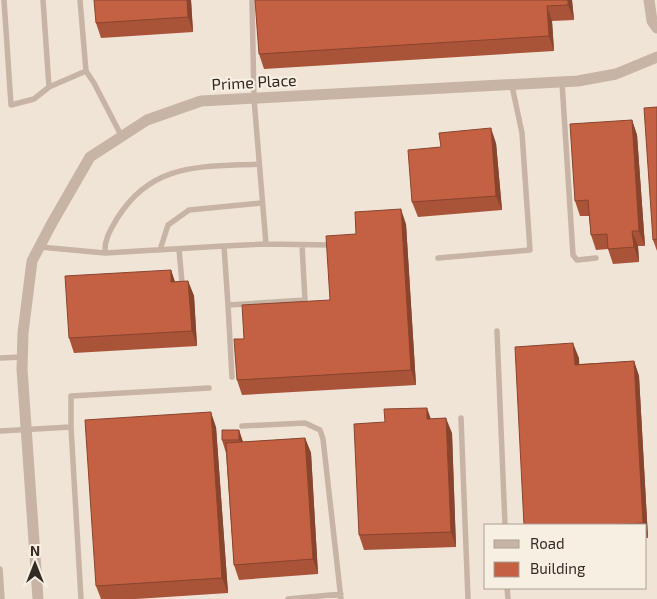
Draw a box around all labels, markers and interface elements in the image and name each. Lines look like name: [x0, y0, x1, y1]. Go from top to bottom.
street label: Prime Place: [211, 70, 297, 93]
legend: [484, 524, 647, 589]
text: Road: [530, 534, 565, 552]
north arrow: [10, 539, 60, 589]
text: N: [30, 542, 40, 559]
text: Building: [530, 559, 586, 577]

